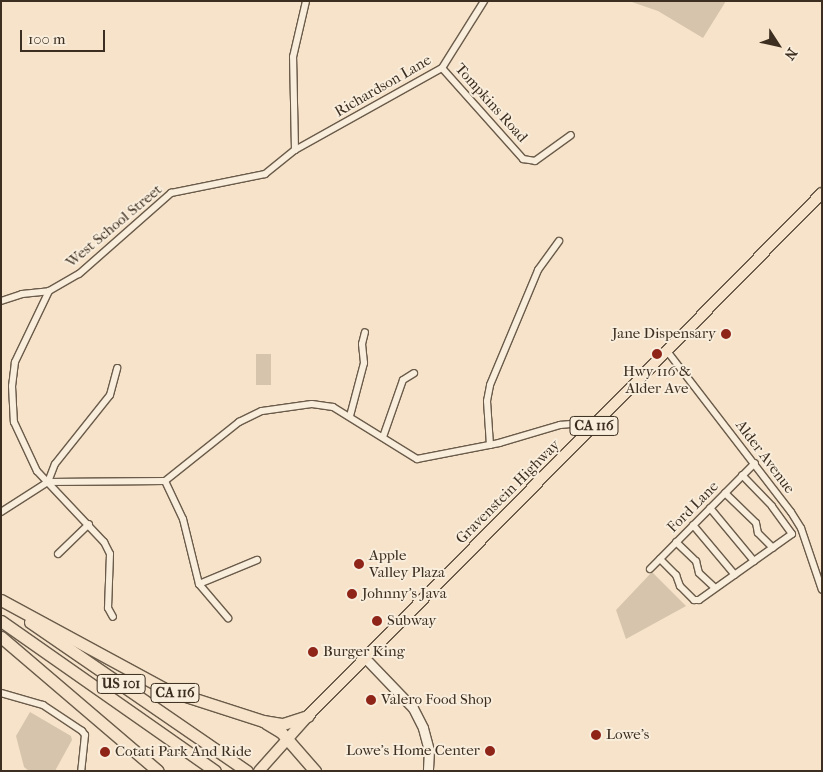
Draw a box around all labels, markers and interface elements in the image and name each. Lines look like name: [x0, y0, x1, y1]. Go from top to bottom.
scale bar: [22, 20, 108, 52]
north arrow: [753, 20, 803, 70]
text: 100 m: [28, 30, 66, 48]
text: N: [781, 45, 801, 63]
street label: Richardson Lane: [332, 51, 434, 121]
street label: Tompkins Road: [451, 60, 531, 146]
street label: West School Street: [62, 181, 166, 271]
place label: Jane Dispensary: [612, 325, 716, 343]
marker: Jane Dispensary: [720, 328, 732, 340]
marker: Hwy 116 & Alder Ave: [651, 348, 663, 360]
place label: Hwy 116 & Alder Ave: [623, 362, 691, 397]
road number: CA 116: [569, 414, 619, 438]
street label: Alder Avenue: [732, 417, 798, 497]
street label: Gravenstein Highway: [452, 436, 564, 548]
street label: Ford Lane: [664, 478, 722, 536]
place label: Apple Valley Plaza: [369, 546, 445, 581]
marker: Apple Valley Plaza: [353, 558, 365, 570]
place label: Johnny's Java: [362, 585, 447, 603]
marker: Johnny's Java: [346, 588, 358, 600]
place label: Subway: [387, 612, 436, 630]
marker: Subway: [371, 615, 383, 627]
place label: Burger King: [323, 643, 405, 661]
marker: Burger King: [307, 646, 319, 658]
road number: US 101: [96, 672, 146, 696]
road number: CA 116: [150, 681, 200, 704]
place label: Valero Food Shop: [381, 691, 492, 709]
marker: Valero Food Shop: [365, 694, 377, 706]
place label: Lowe's: [606, 726, 649, 744]
marker: Lowe's: [590, 729, 602, 741]
place label: Lowe's Home Center: [346, 742, 480, 760]
place label: Cotati Park And Ride: [115, 743, 251, 761]
marker: Lowe's Home Center: [484, 745, 496, 757]
marker: Cotati Park And Ride: [99, 746, 111, 758]

